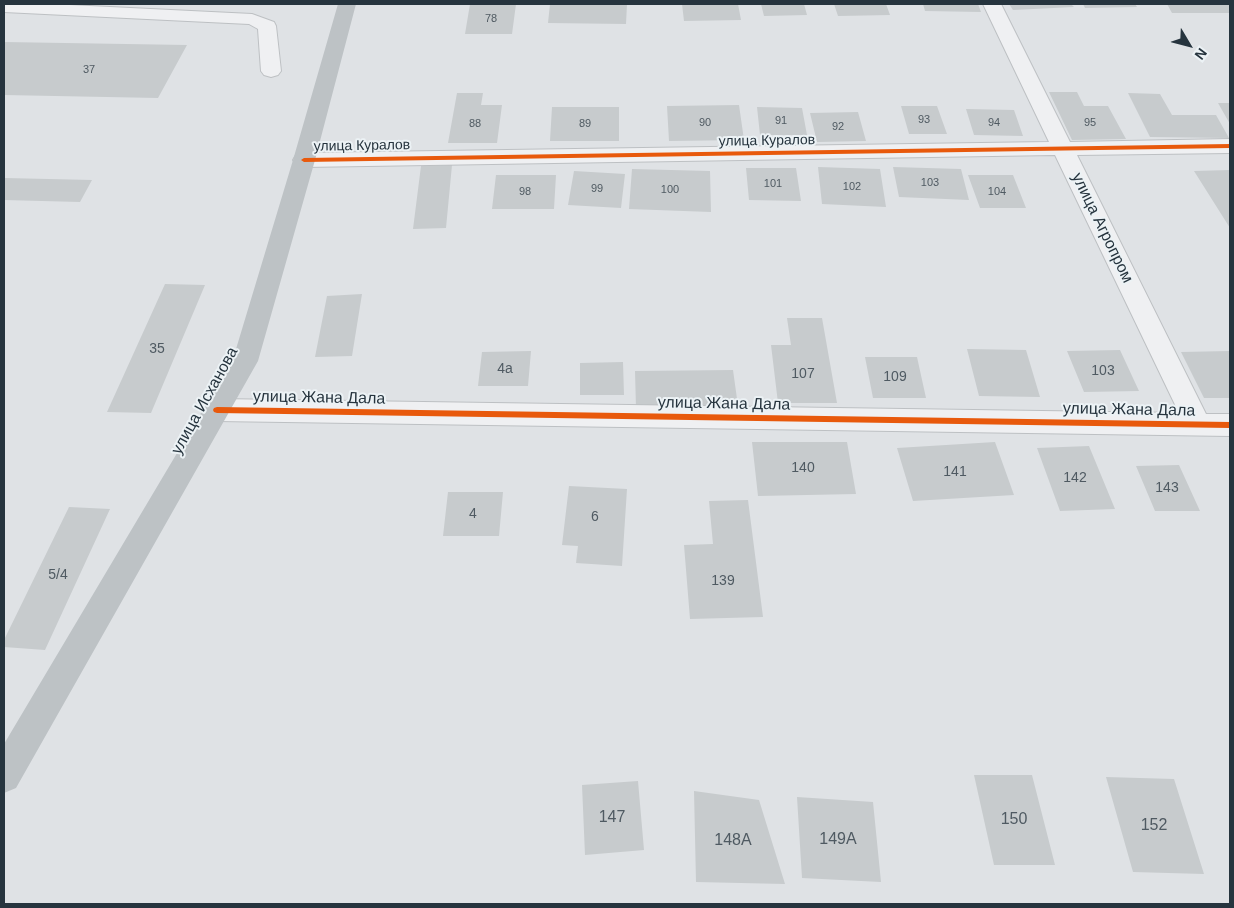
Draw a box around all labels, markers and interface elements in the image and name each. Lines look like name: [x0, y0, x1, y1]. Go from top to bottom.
house number: 78: [485, 12, 497, 26]
north arrow: [1164, 20, 1214, 70]
text: N: [1192, 45, 1210, 63]
house number: 37: [83, 63, 95, 77]
house number: 93: [918, 113, 930, 127]
house number: 91: [775, 114, 787, 128]
house number: 90: [699, 116, 711, 130]
house number: 94: [988, 116, 1000, 130]
house number: 95: [1084, 116, 1096, 130]
house number: 88: [469, 117, 481, 131]
house number: 89: [579, 117, 591, 131]
house number: 92: [832, 120, 844, 134]
street label: улица Куралов: [719, 132, 815, 150]
street label: улица Куралов: [314, 137, 410, 155]
street label: улица Агропром: [1067, 170, 1137, 286]
house number: 103: [921, 176, 939, 190]
house number: 101: [764, 177, 782, 191]
house number: 102: [843, 180, 861, 194]
house number: 99: [591, 182, 603, 196]
house number: 100: [661, 183, 679, 197]
house number: 98: [519, 185, 531, 199]
house number: 104: [988, 185, 1006, 199]
house number: 35: [149, 341, 165, 357]
street label: улица Исханова: [168, 344, 242, 458]
house number: 4а: [497, 361, 513, 377]
house number: 103: [1091, 363, 1115, 379]
house number: 107: [791, 366, 815, 382]
house number: 109: [883, 369, 907, 385]
street label: улица Жана Дала: [253, 387, 385, 409]
street label: улица Жана Дала: [658, 393, 790, 415]
street label: улица Жана Дала: [1063, 399, 1195, 421]
house number: 140: [791, 460, 815, 476]
house number: 141: [943, 464, 967, 480]
house number: 142: [1063, 470, 1087, 486]
house number: 143: [1155, 480, 1179, 496]
house number: 4: [469, 506, 477, 522]
house number: 6: [591, 509, 599, 525]
house number: 5/4: [48, 567, 68, 583]
house number: 139: [711, 573, 735, 589]
house number: 147: [599, 808, 625, 828]
house number: 150: [1001, 810, 1027, 830]
house number: 152: [1141, 816, 1167, 836]
house number: 149А: [819, 830, 857, 850]
house number: 148А: [714, 831, 752, 851]

